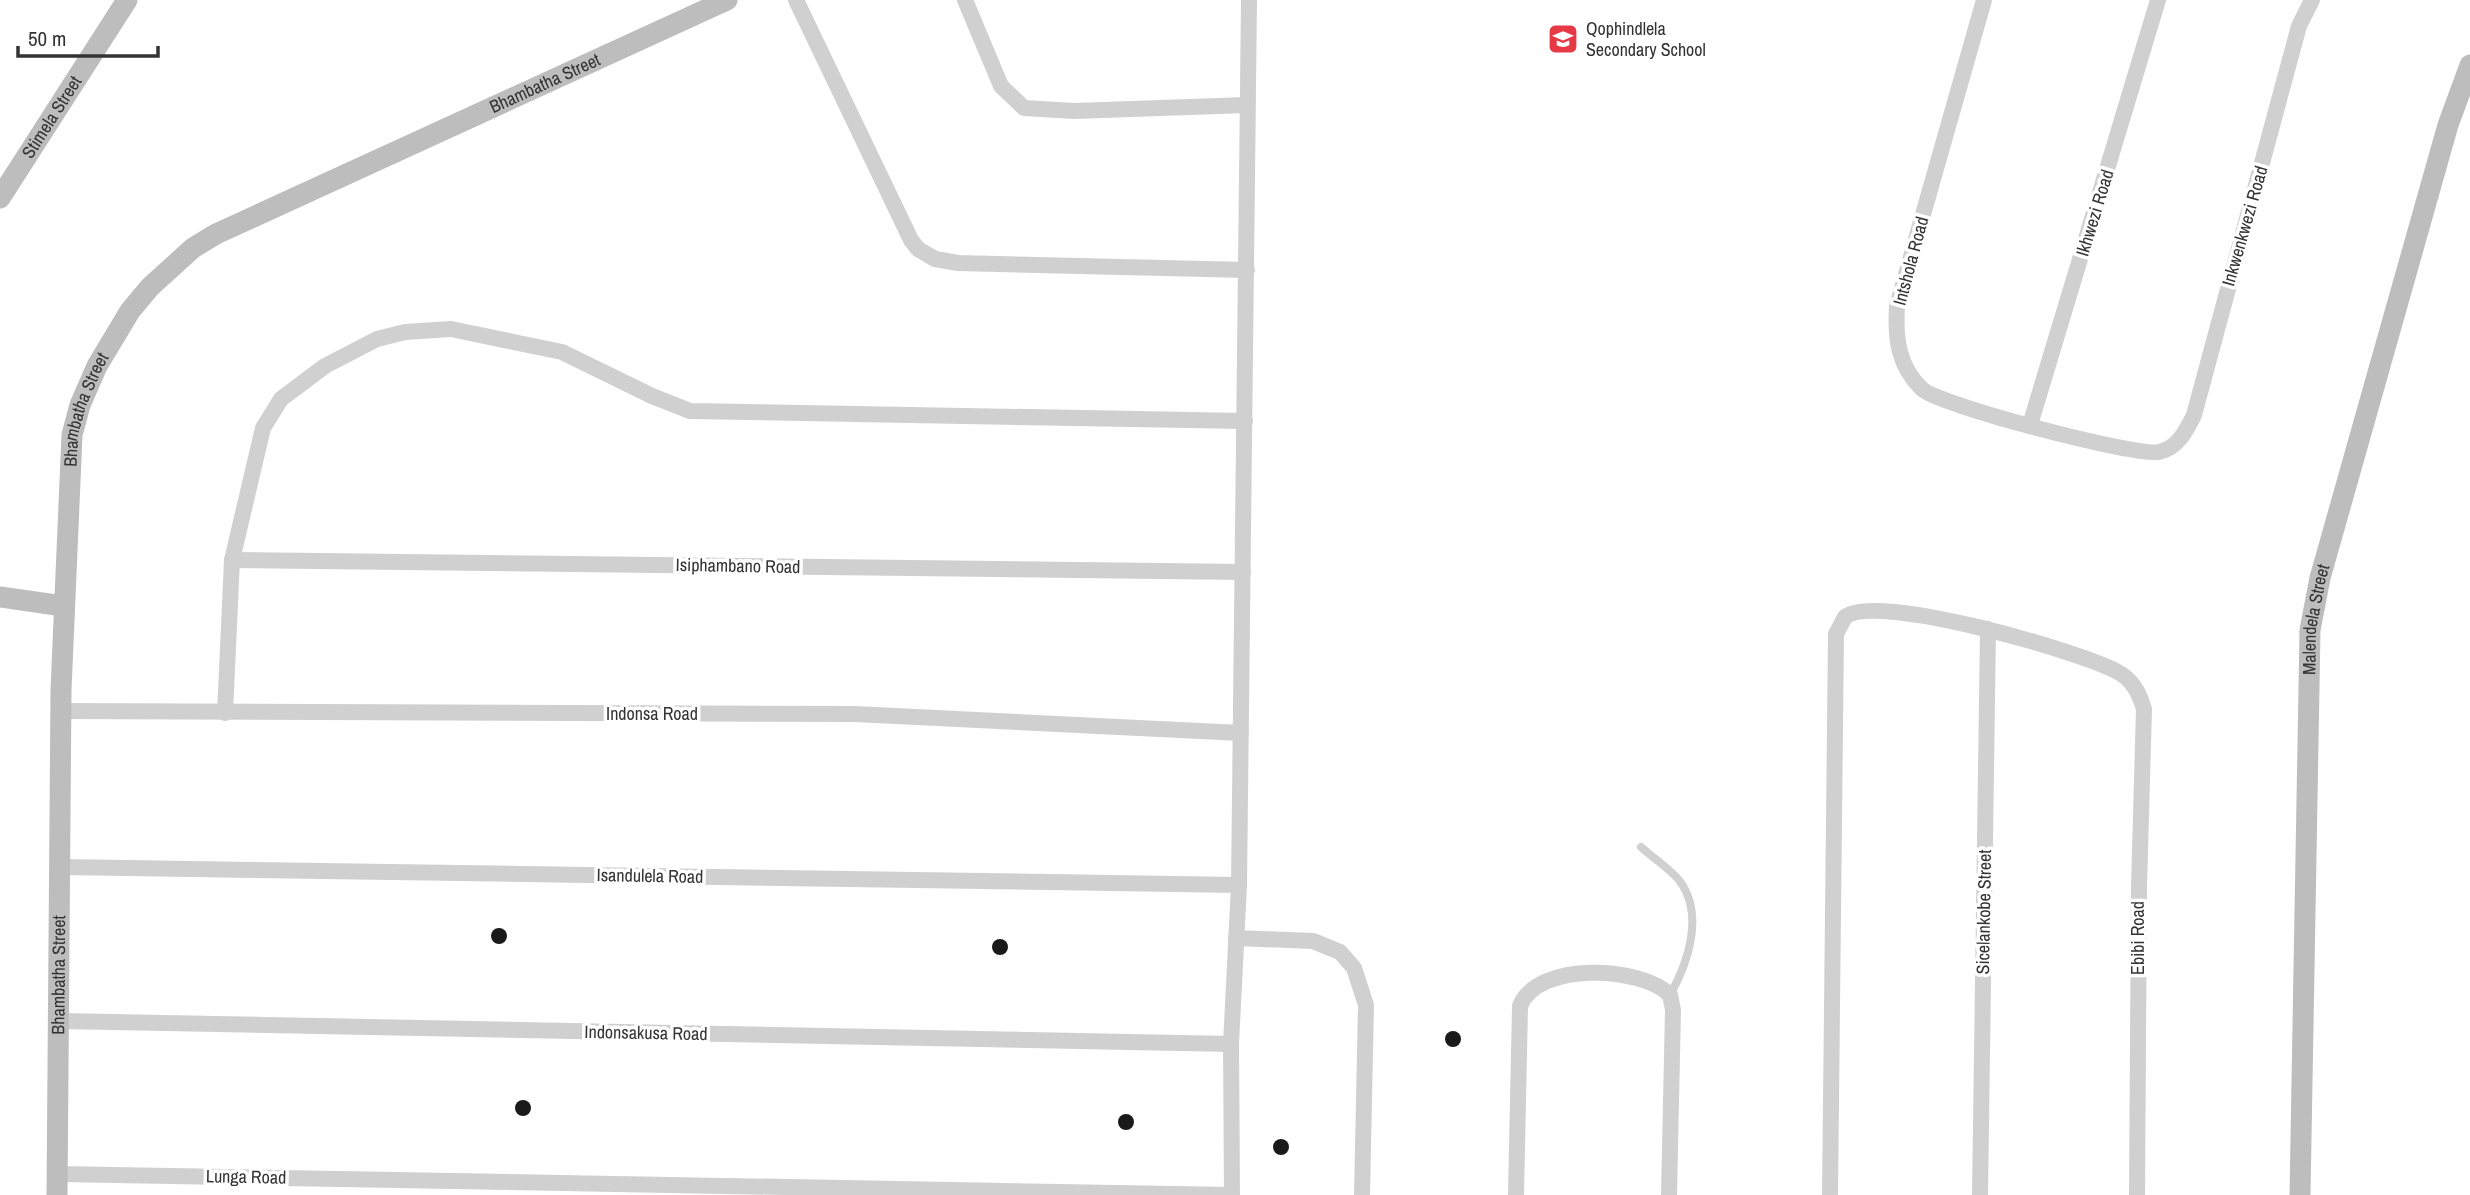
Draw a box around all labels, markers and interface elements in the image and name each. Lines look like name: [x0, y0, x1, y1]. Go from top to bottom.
scale bar: [18, 14, 158, 58]
place label: Qophindlela Secondary School: [1586, 16, 1706, 62]
school or university icon: Qophindlela Secondary School: [1546, 22, 1580, 56]
text: 50 m: [28, 24, 66, 53]
street label: Bhambatha Street: [485, 47, 604, 119]
street label: Stimela Street: [16, 71, 87, 163]
street label: Inkwenkwezi Road: [2215, 163, 2274, 289]
street label: Ikhwezi Road: [2069, 166, 2120, 259]
street label: Intshola Road: [1887, 214, 1934, 308]
street label: Bhambatha Street: [58, 348, 114, 467]
street label: Isiphambano Road: [675, 552, 801, 579]
street label: Malendela Street: [2296, 561, 2335, 675]
street label: Indonsa Road: [606, 701, 698, 726]
street label: Sicelankobe Street: [1970, 849, 1997, 975]
street label: Isandulela Road: [596, 862, 704, 889]
street label: Ebibi Road: [2125, 901, 2150, 975]
street label: Bhambatha Street: [45, 915, 71, 1035]
street label: Indonsakusa Road: [584, 1019, 708, 1046]
street label: Lunga Road: [206, 1163, 286, 1190]

